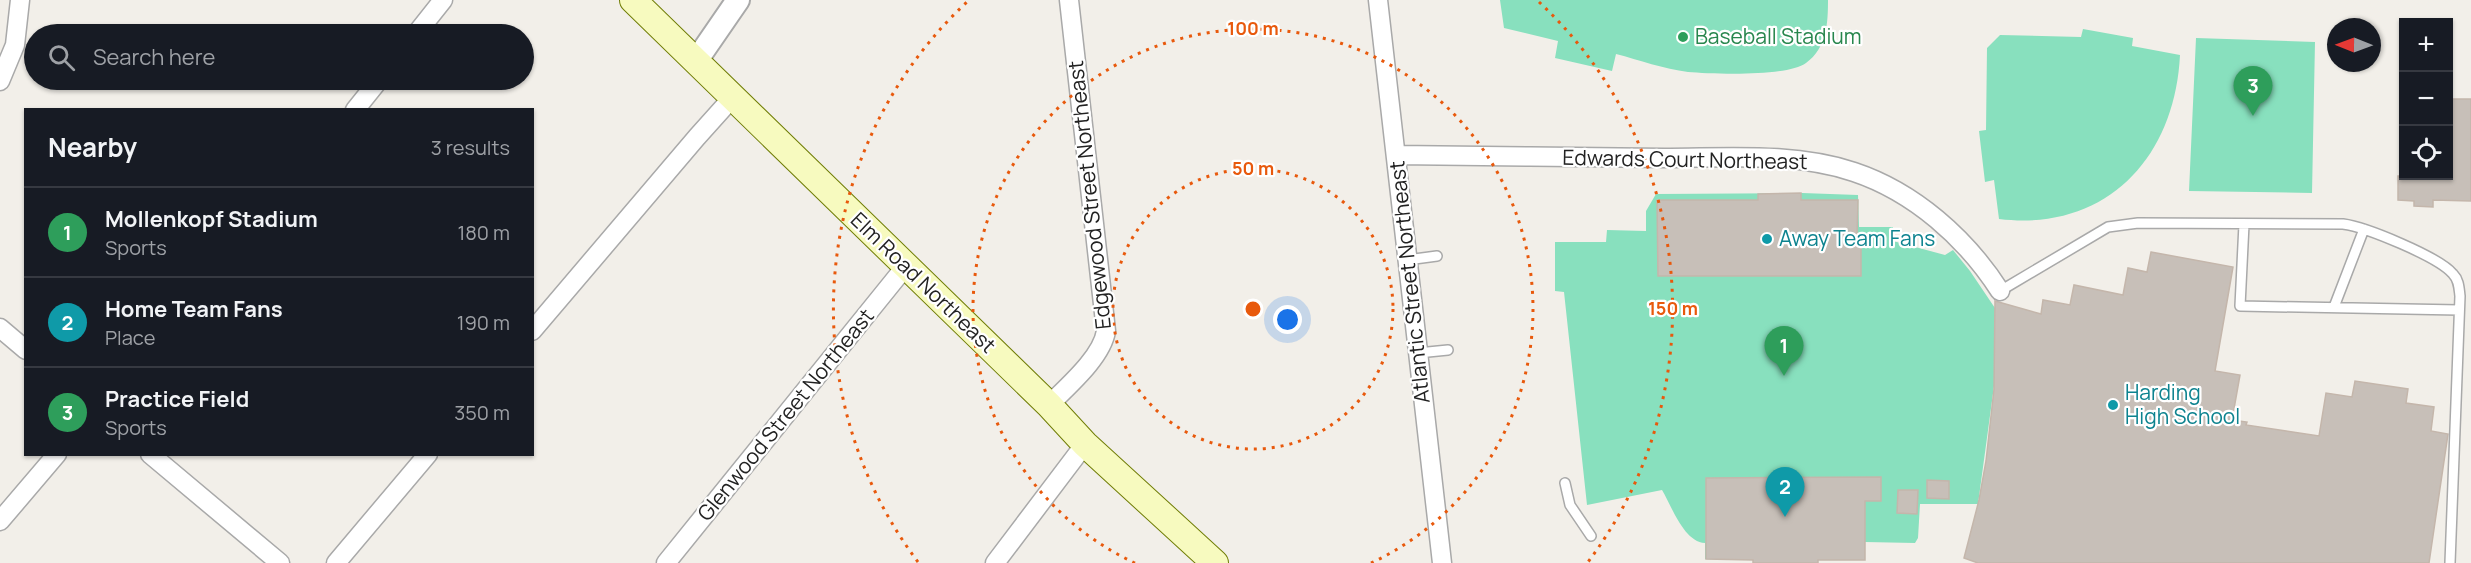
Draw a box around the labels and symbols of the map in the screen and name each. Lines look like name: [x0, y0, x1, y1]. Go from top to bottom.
text: 100 m: [1227, 16, 1279, 40]
north arrow: [2327, 18, 2381, 72]
place label: Baseball Stadium: [1695, 22, 1862, 50]
marker: Baseball Stadium: [1676, 30, 1690, 44]
street label: Edgewood Street Northeast: [1061, 59, 1117, 331]
pin: 3: [2234, 66, 2272, 116]
street label: Edwards Court Northeast: [1562, 143, 1808, 175]
text: 50 m: [1232, 156, 1274, 180]
street label: Atlantic Street Northeast: [1382, 159, 1436, 405]
street label: Elm Road Northeast: [845, 206, 1002, 359]
place label: Away Team Fans: [1779, 224, 1935, 252]
marker: Away Team Fans: [1760, 232, 1774, 246]
text: 150 m: [1648, 296, 1698, 320]
centre of rings: [1243, 299, 1263, 319]
street label: Glenwood Street Northeast: [691, 302, 880, 526]
your location: [1273, 305, 1302, 334]
pin: 1: [1764, 326, 1804, 376]
place label: Harding High School: [2125, 378, 2240, 430]
marker: Harding High School: [2106, 398, 2120, 412]
pin: 2: [1766, 468, 1804, 517]

